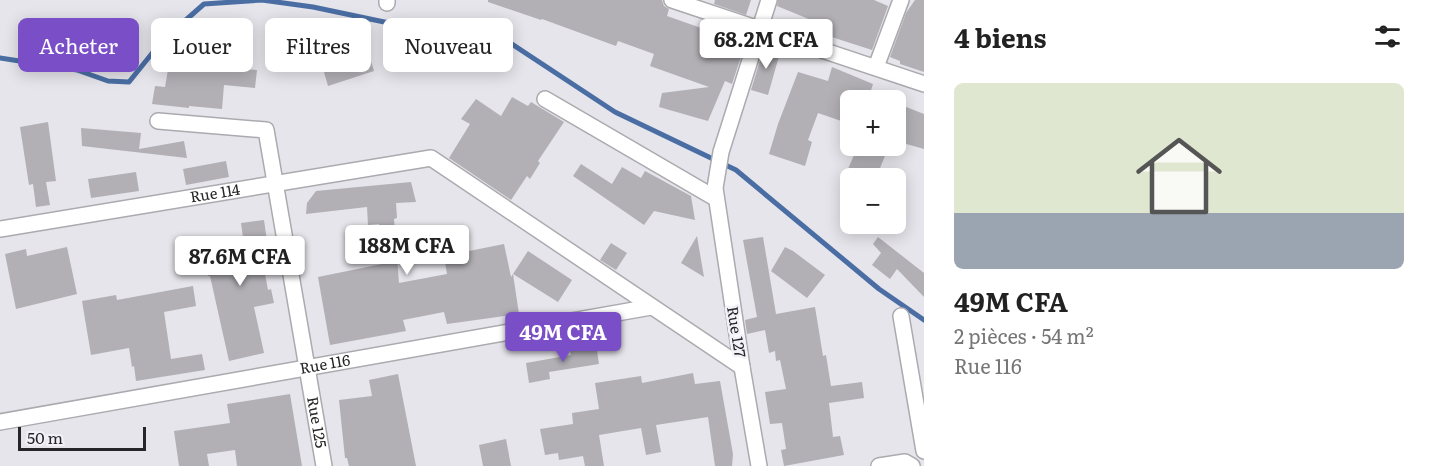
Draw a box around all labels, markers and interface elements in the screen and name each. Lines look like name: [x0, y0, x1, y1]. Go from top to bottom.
text: 4 biens: [954, 17, 1046, 56]
chip: Acheter: [18, 18, 139, 72]
chip: Louer: [151, 18, 253, 72]
chip: Filtres: [265, 18, 371, 72]
chip: Nouveau: [383, 18, 513, 72]
pin: 68.2M CFA: [697, 19, 835, 70]
icon: filters: [1371, 20, 1404, 53]
text: 68.2M CFA: [714, 23, 818, 53]
map controls: [840, 90, 906, 234]
button: +: [840, 90, 906, 156]
icon: home: [1125, 122, 1233, 230]
button: −: [840, 168, 906, 234]
street label: Rue 114: [188, 177, 242, 208]
pin: 188M CFA: [345, 225, 469, 276]
text: 188M CFA: [359, 229, 455, 259]
pin: 87.6M CFA: [171, 236, 309, 287]
text: 87.6M CFA: [189, 240, 291, 270]
text: 49M CFA: [954, 281, 1068, 320]
street label: Rue 127: [722, 304, 753, 359]
pin: 49M CFA: [508, 312, 618, 363]
text: 49M CFA: [519, 316, 607, 346]
text: 2 pièces · 54 m²: [954, 320, 1094, 350]
street label: Rue 116: [298, 347, 352, 379]
text: Rue 116: [954, 350, 1022, 380]
street label: Rue 125: [302, 395, 334, 450]
scale bar: [18, 424, 146, 452]
text: 50 m: [27, 425, 63, 449]

